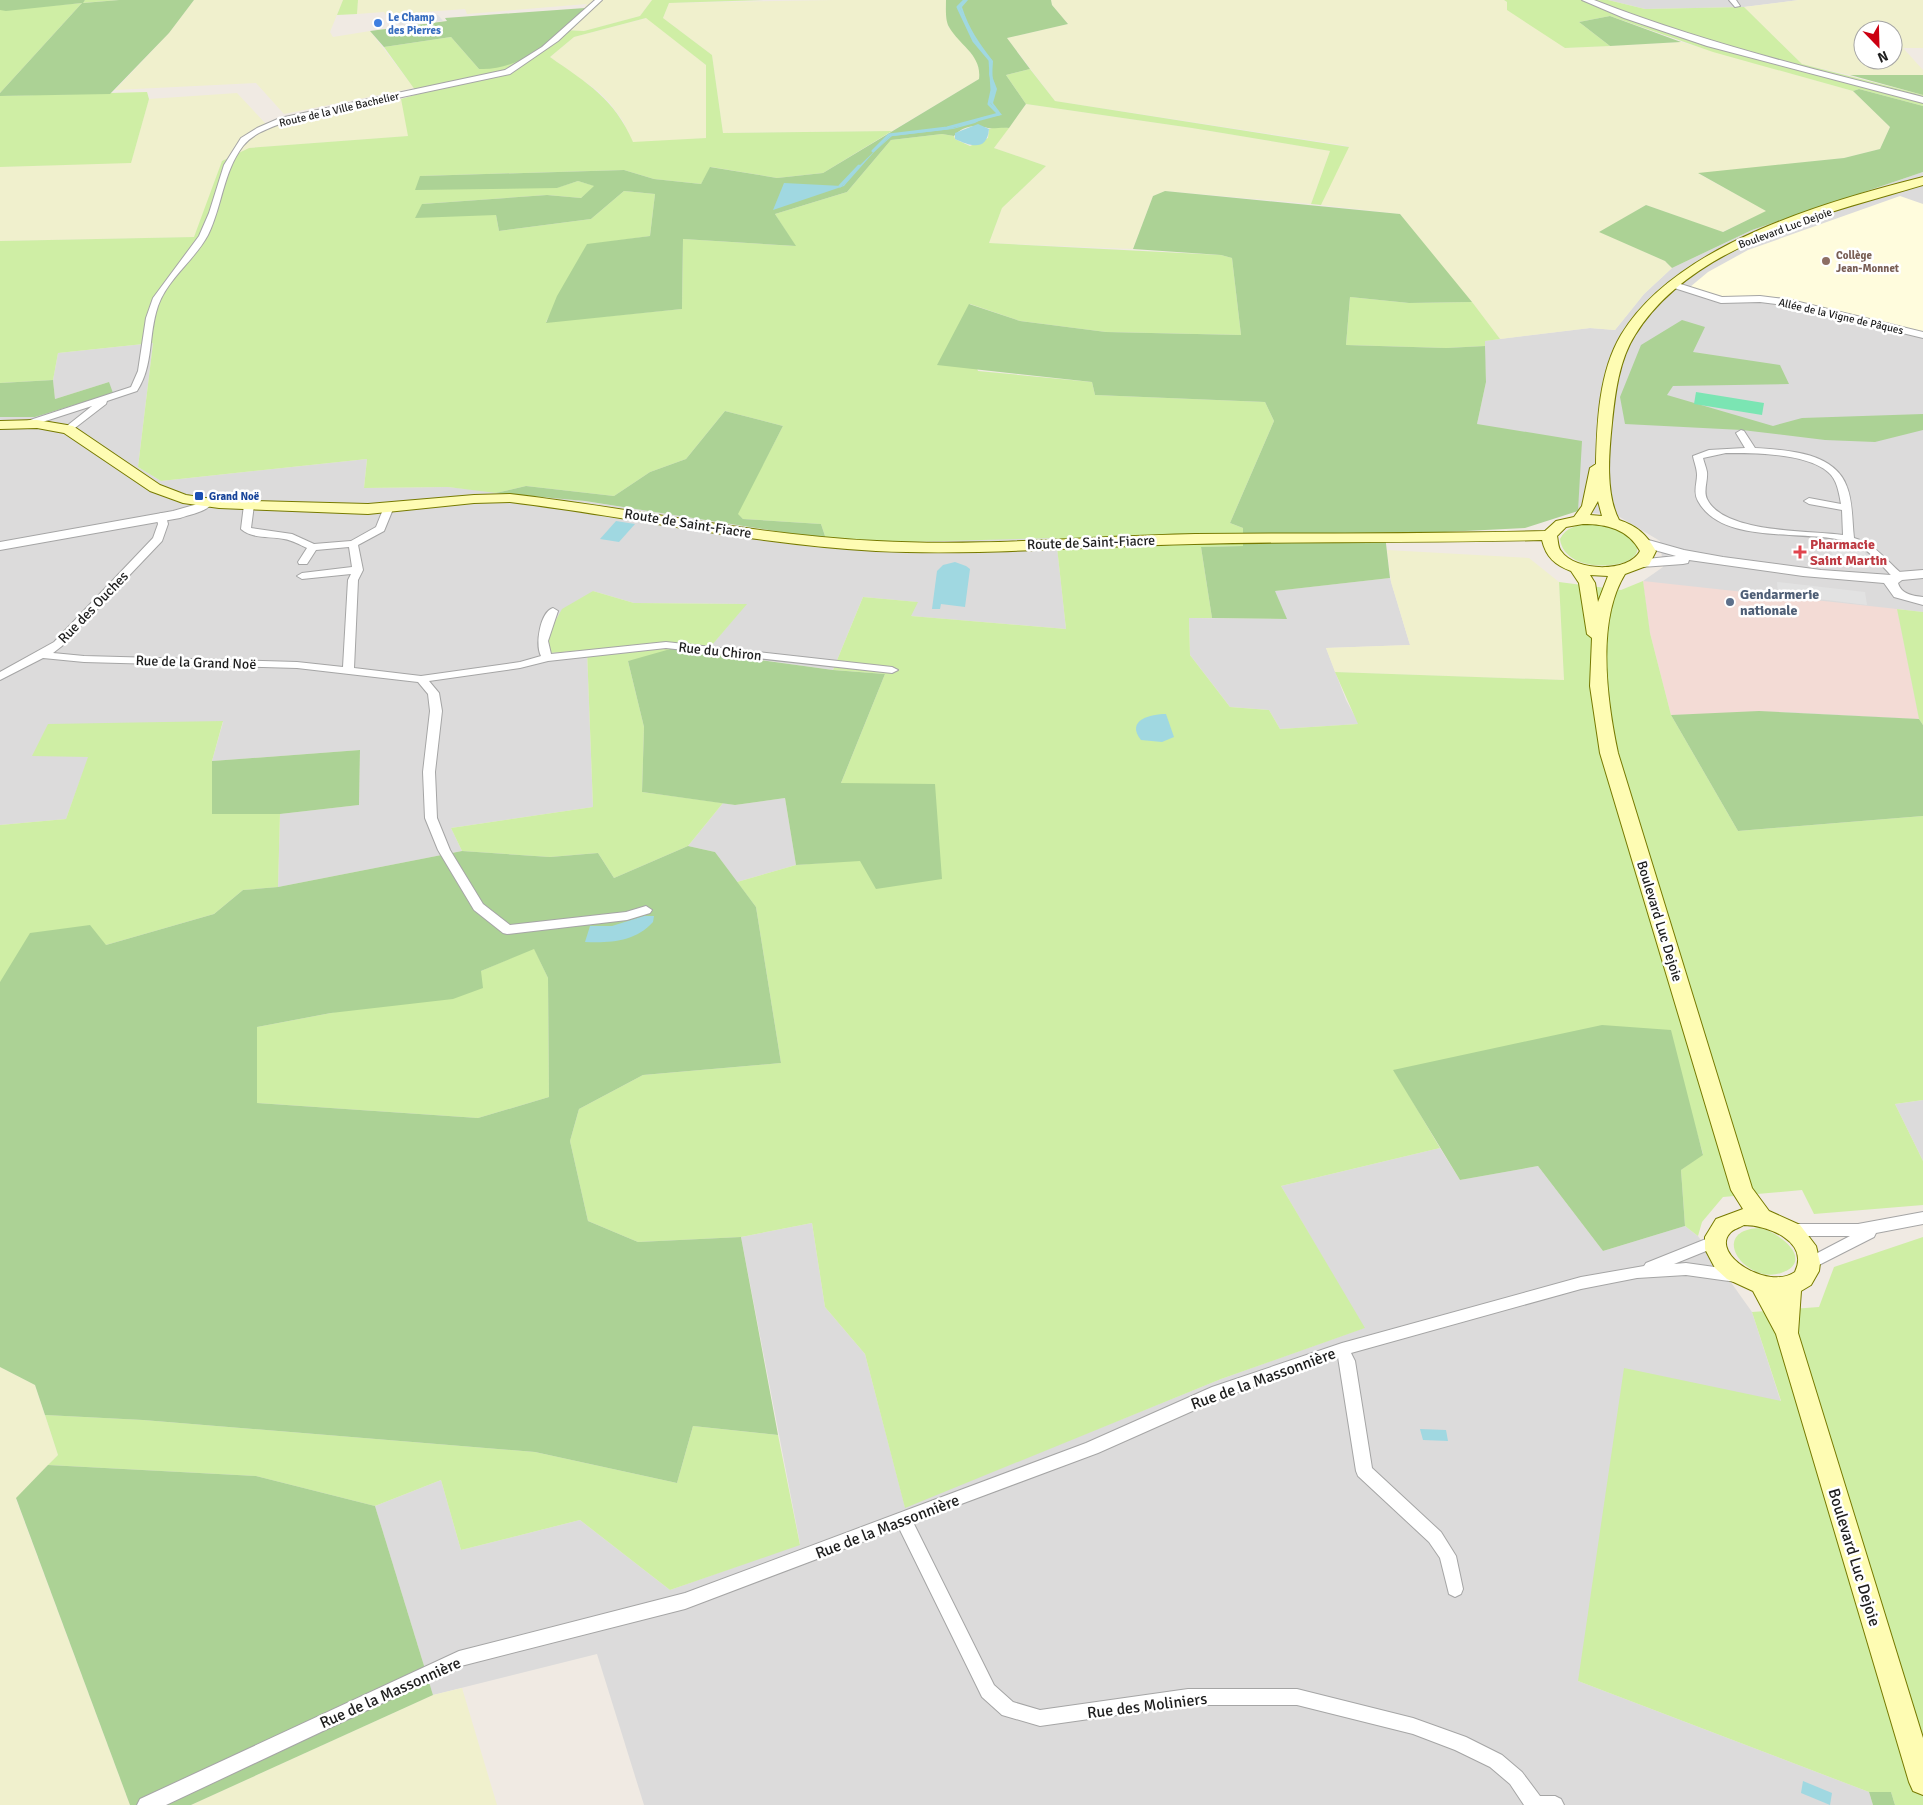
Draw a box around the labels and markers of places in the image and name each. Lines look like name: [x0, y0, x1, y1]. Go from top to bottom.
place label: Le Champ des Pierres: [388, 11, 441, 37]
marker: Le Champ des Pierres: [372, 17, 384, 29]
place label: Collège Jean-Monnet: [1836, 249, 1899, 275]
marker: Collège Jean-Monnet: [1820, 255, 1832, 267]
marker: Grand Noë: [193, 490, 205, 502]
place label: Grand Noë: [209, 490, 260, 503]
place label: Pharmacie Saint Martin: [1810, 536, 1888, 569]
marker: Pharmacie Saint Martin: [1794, 546, 1806, 558]
place label: Gendarmerie nationale: [1740, 586, 1819, 619]
marker: Gendarmerie nationale: [1724, 596, 1736, 608]

